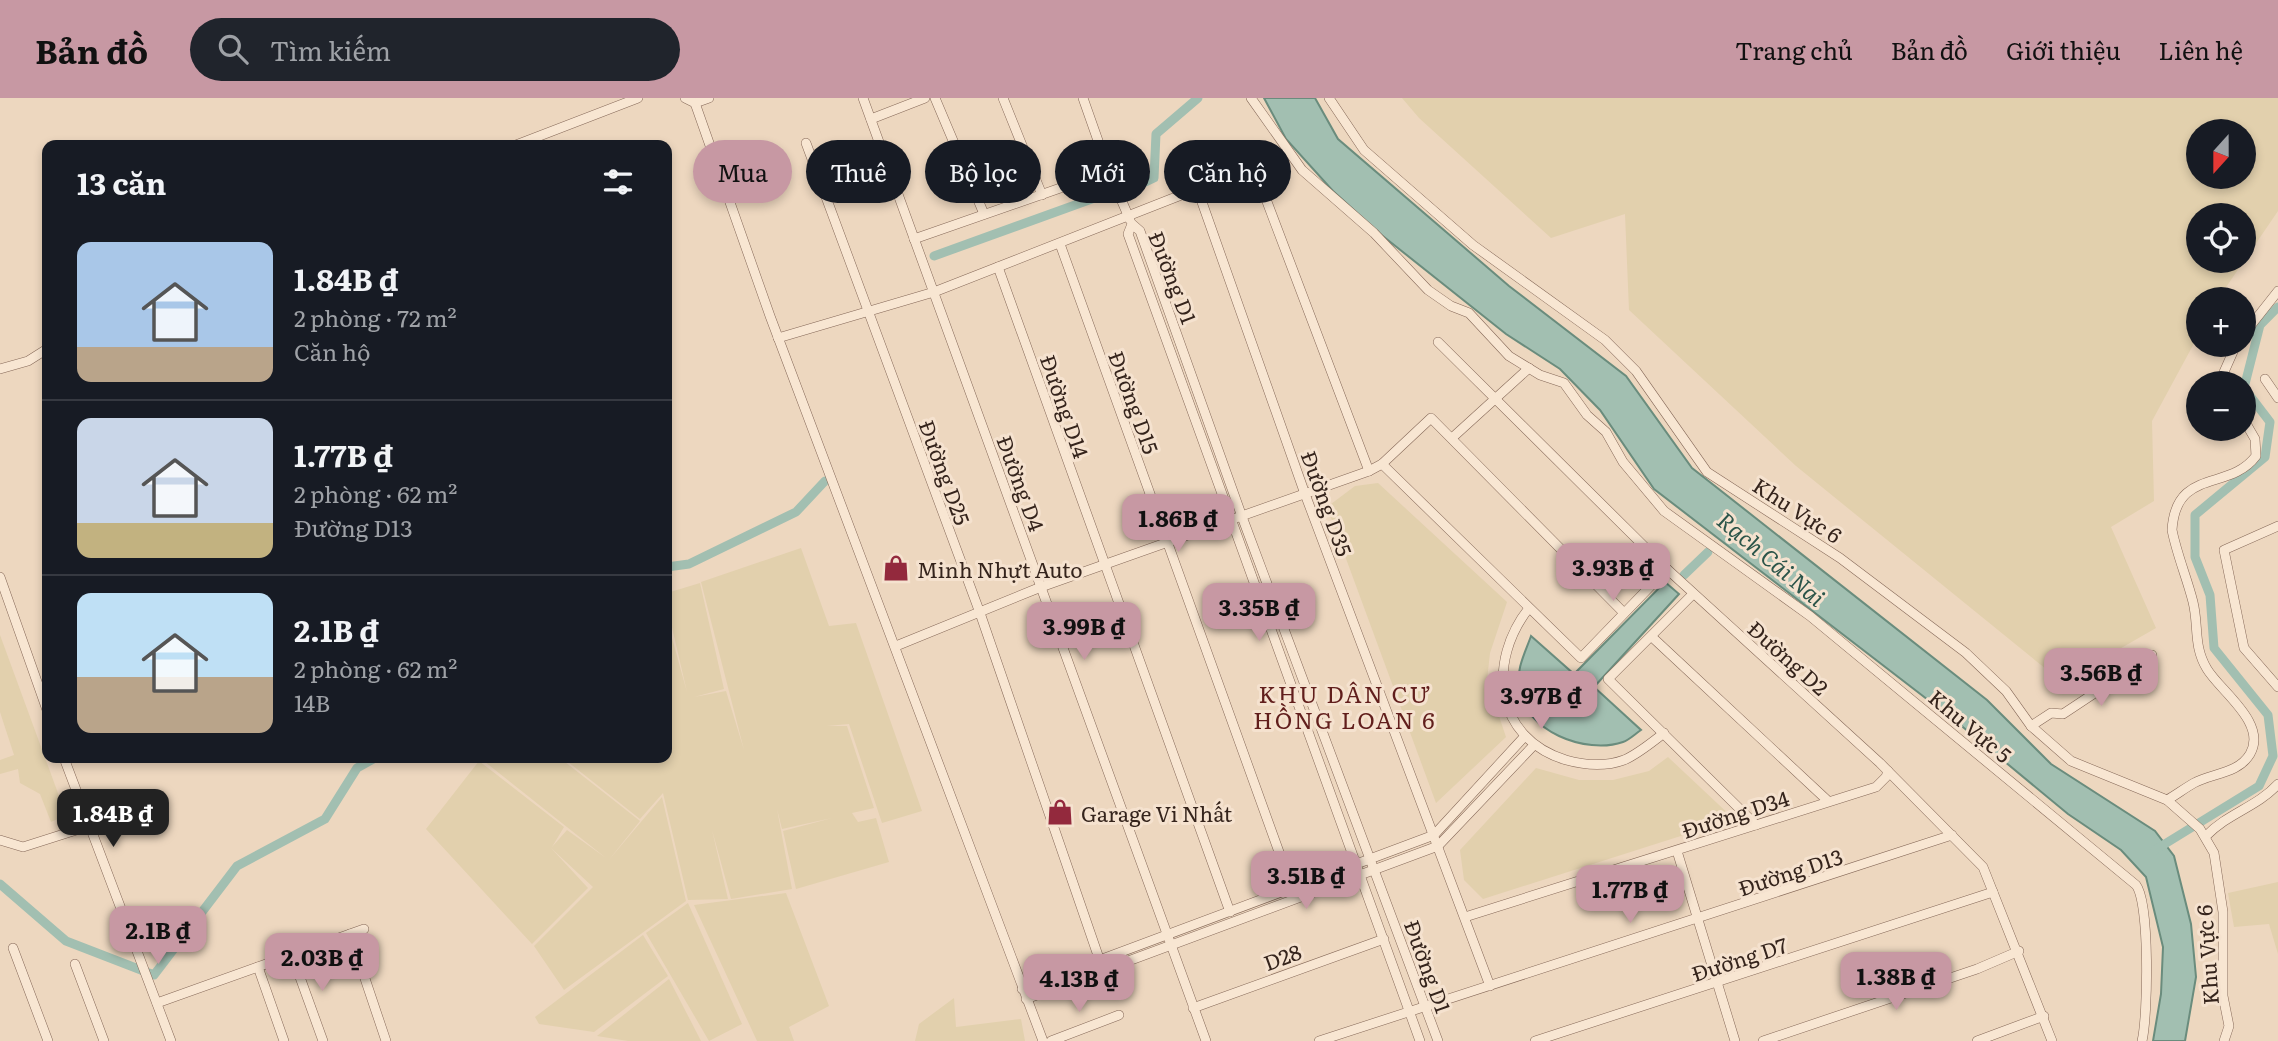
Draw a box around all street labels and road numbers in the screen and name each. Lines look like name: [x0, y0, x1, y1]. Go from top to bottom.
street label: Đường D1: [1142, 226, 1206, 328]
street label: Đường D15: [1102, 346, 1168, 458]
street label: Đường D14: [1034, 350, 1098, 462]
street label: Đường D25: [913, 415, 979, 529]
street label: Đường D4: [990, 431, 1054, 536]
street label: Đường D35: [1295, 446, 1361, 560]
street label: Khu Vực 6: [1748, 469, 1848, 549]
street label: Đường D2: [1742, 612, 1836, 702]
street label: Khu Vực 5: [1923, 681, 2019, 769]
street label: Đường D34: [1677, 781, 1793, 845]
street label: Đường D13: [1734, 840, 1846, 902]
street label: Khu Vực 6: [2187, 904, 2225, 1006]
street label: Đường D1: [1398, 915, 1460, 1017]
street label: Đường D7: [1687, 928, 1791, 988]
street label: D28: [1259, 935, 1305, 977]

